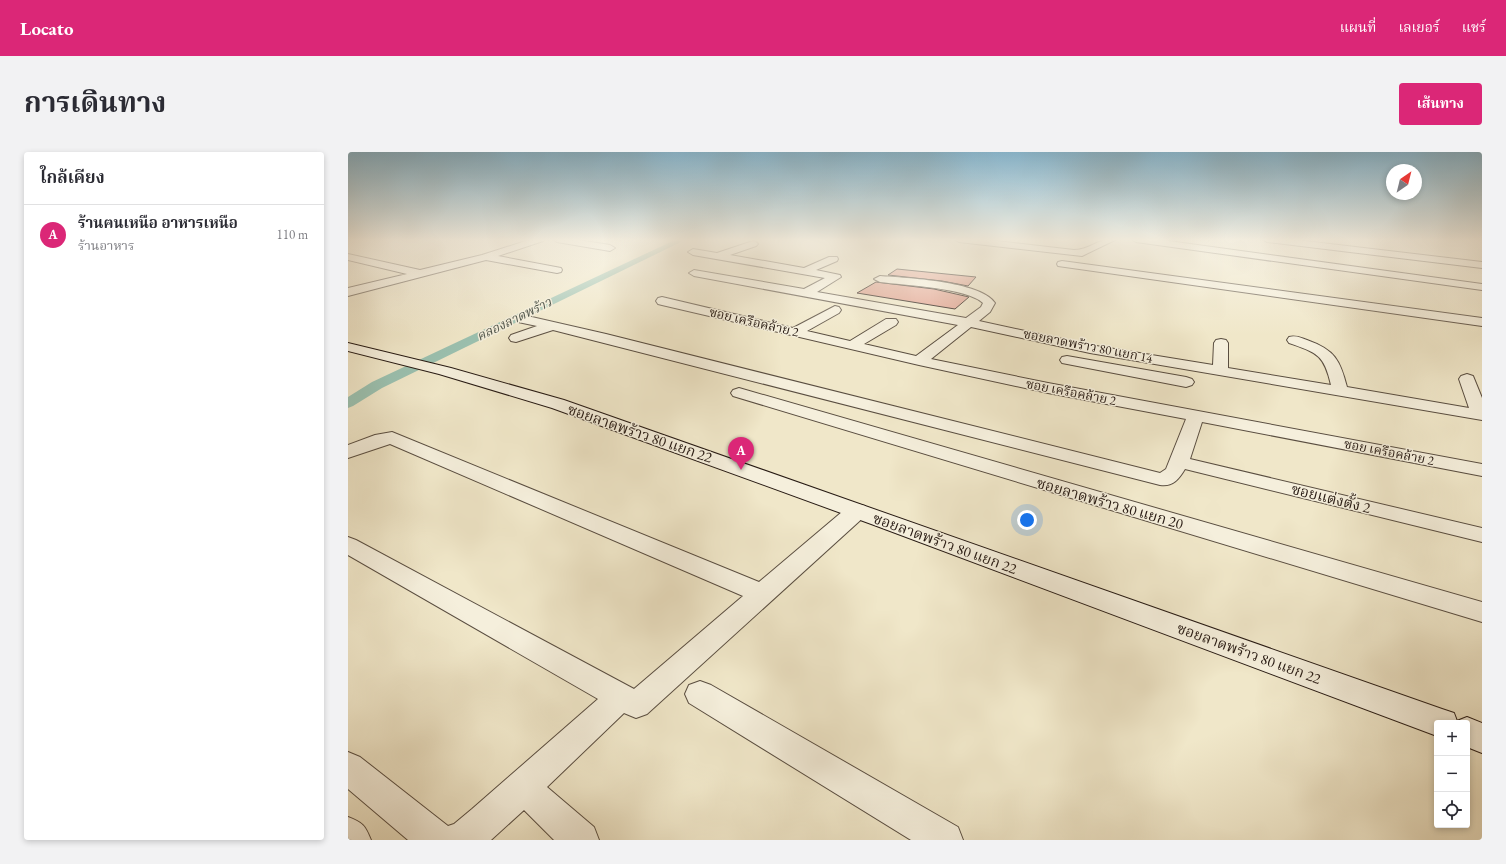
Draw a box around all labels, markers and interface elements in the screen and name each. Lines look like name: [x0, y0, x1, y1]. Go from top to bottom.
text: Locato: [20, 16, 74, 41]
text: แผนที่: [1340, 18, 1376, 36]
text: เลเยอร์: [1398, 18, 1440, 36]
text: แชร์: [1462, 18, 1486, 36]
button: เส้นทาง: [1399, 83, 1482, 125]
text: การเดินทาง: [24, 84, 166, 120]
north arrow: [1386, 164, 1422, 200]
text: ใกล้เคียง: [40, 166, 105, 188]
text: ร้านฅนเหนือ อาหารเหนือ: [78, 213, 238, 232]
text: A: [48, 226, 58, 243]
text: 110 m: [277, 226, 308, 243]
text: ร้านอาหาร: [78, 237, 134, 254]
water label: คลองลาดพร้าว: [474, 293, 556, 345]
street label: ซอย เครือคล้าย 2: [707, 303, 801, 341]
street label: ซอยลาดพร้าว 80 แยก 14: [1022, 325, 1155, 367]
street label: ซอย เครือคล้าย 2: [1024, 375, 1118, 409]
street label: ซอยลาดพร้าว 80 แยก 22: [565, 399, 716, 467]
street label: ซอย เครือคล้าย 2: [1342, 435, 1436, 469]
pin: A: [728, 437, 754, 470]
street label: ซอยลาดพร้าว 80 แยก 20: [1034, 473, 1186, 533]
street label: ซอยแต่งตั้ง 2: [1289, 478, 1374, 517]
street label: ซอยลาดพร้าว 80 แยก 22: [870, 508, 1020, 578]
your location: [1017, 510, 1037, 530]
street label: ซอยลาดพร้าว 80 แยก 22: [1174, 618, 1324, 688]
map controls: [1434, 720, 1470, 828]
button: +: [1434, 720, 1470, 756]
button: −: [1434, 756, 1470, 792]
button: locate: [1434, 792, 1470, 828]

